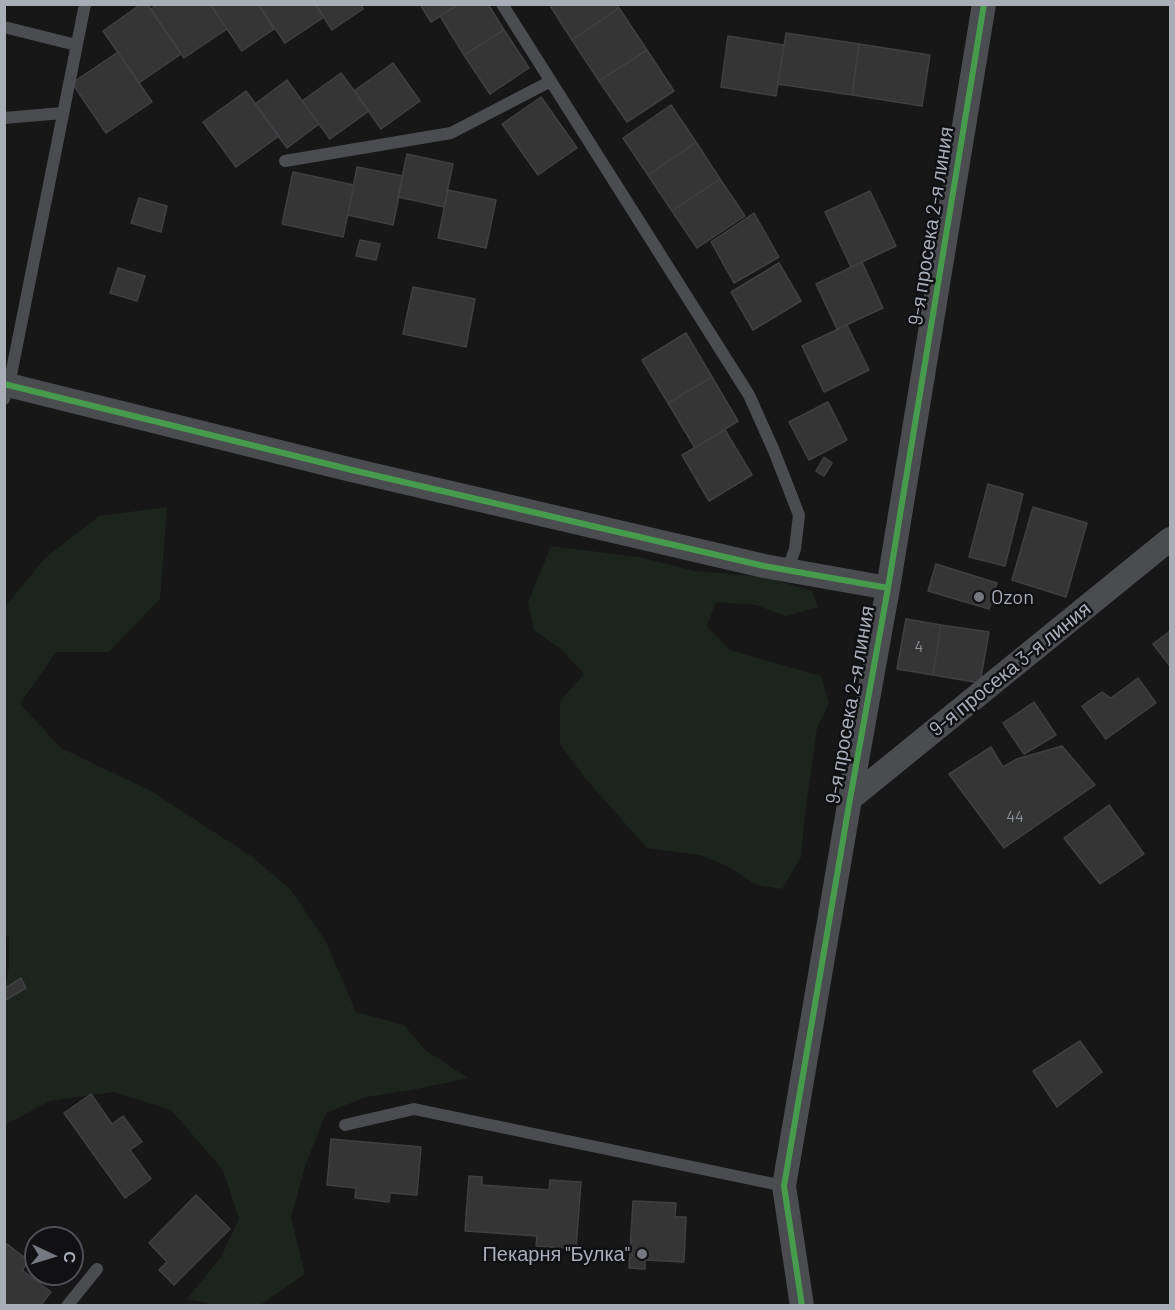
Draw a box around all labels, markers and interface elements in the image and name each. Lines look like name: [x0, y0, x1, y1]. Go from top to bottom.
street label: 9-я просека 2-я линия: [903, 125, 959, 327]
place label: Ozon: [991, 585, 1034, 609]
marker: Ozon: [972, 590, 986, 604]
street label: 9-я просека 3-я линия: [925, 597, 1095, 741]
street label: 9-я просека 2-я линия: [821, 604, 879, 806]
house number: 4: [915, 637, 923, 657]
house number: 44: [1006, 807, 1024, 827]
north arrow: [24, 1226, 84, 1286]
place label: Пекарня "Булка": [482, 1242, 630, 1266]
marker: Пекарня "Булка": [635, 1247, 649, 1261]
text: С: [61, 1251, 80, 1264]

